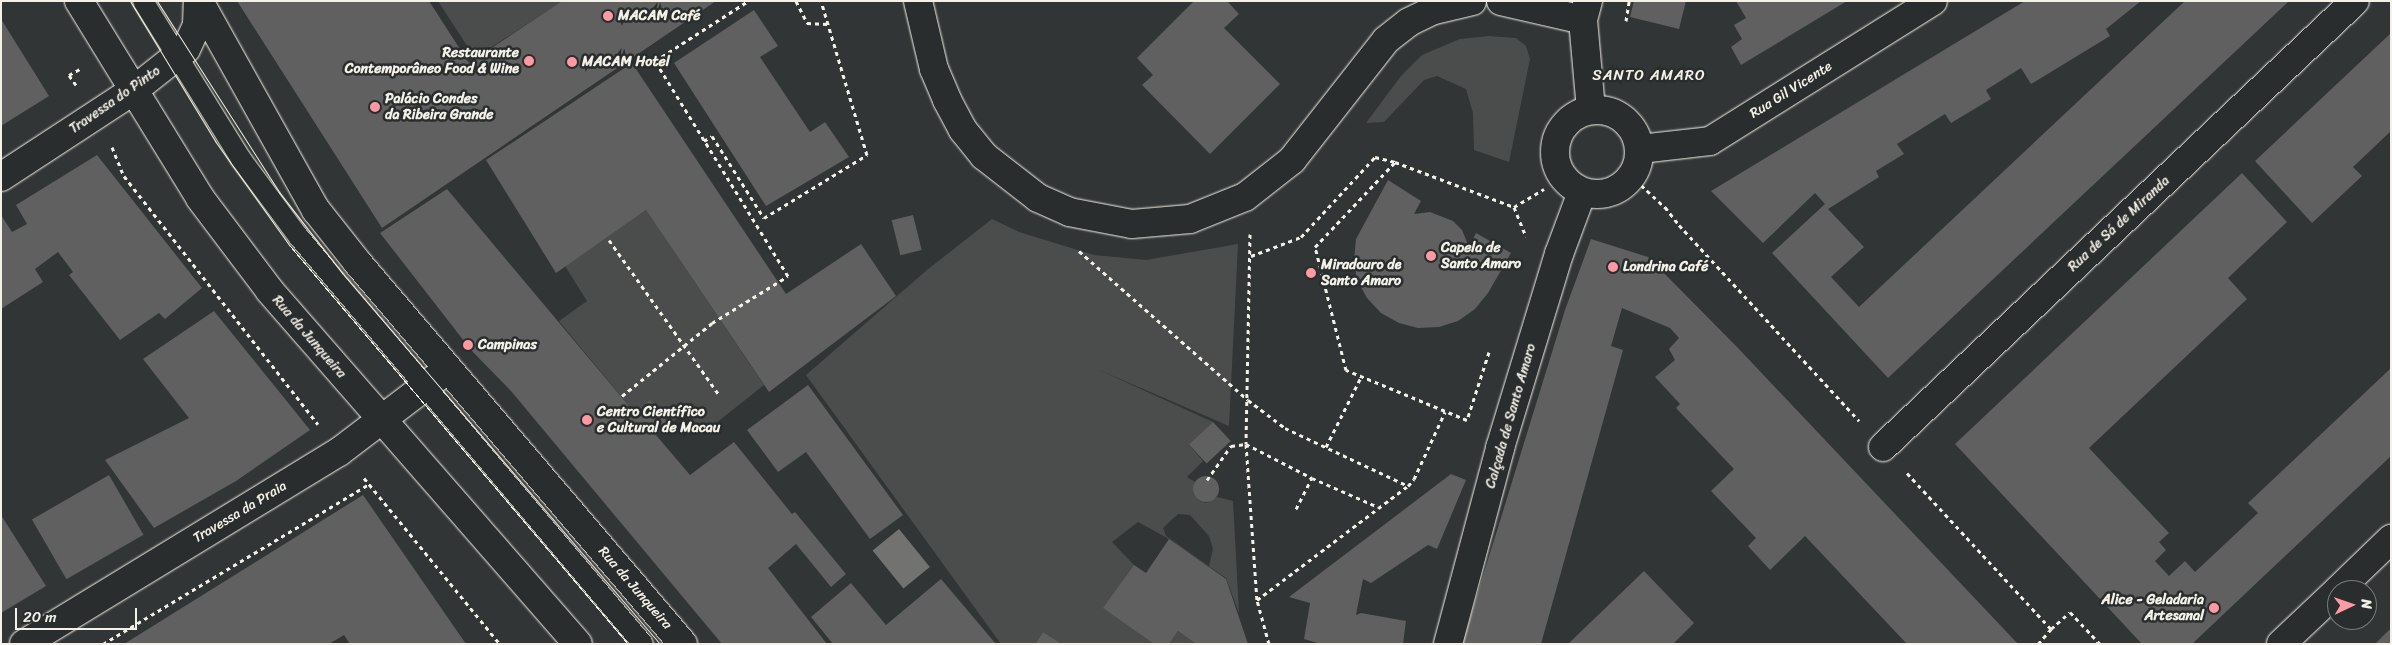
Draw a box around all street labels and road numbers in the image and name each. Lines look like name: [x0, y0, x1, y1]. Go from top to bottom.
street label: Rua Gil Vicente: [1747, 58, 1835, 122]
street label: Travessa do Pinto: [66, 62, 164, 138]
street label: Rua de Sá de Miranda: [2065, 173, 2173, 275]
street label: Rua da Junqueira: [269, 292, 349, 382]
street label: Calçada de Santo Amaro: [1482, 342, 1540, 490]
street label: Travessa da Praia: [190, 477, 290, 547]
street label: Rua da Junqueira: [595, 543, 675, 633]

